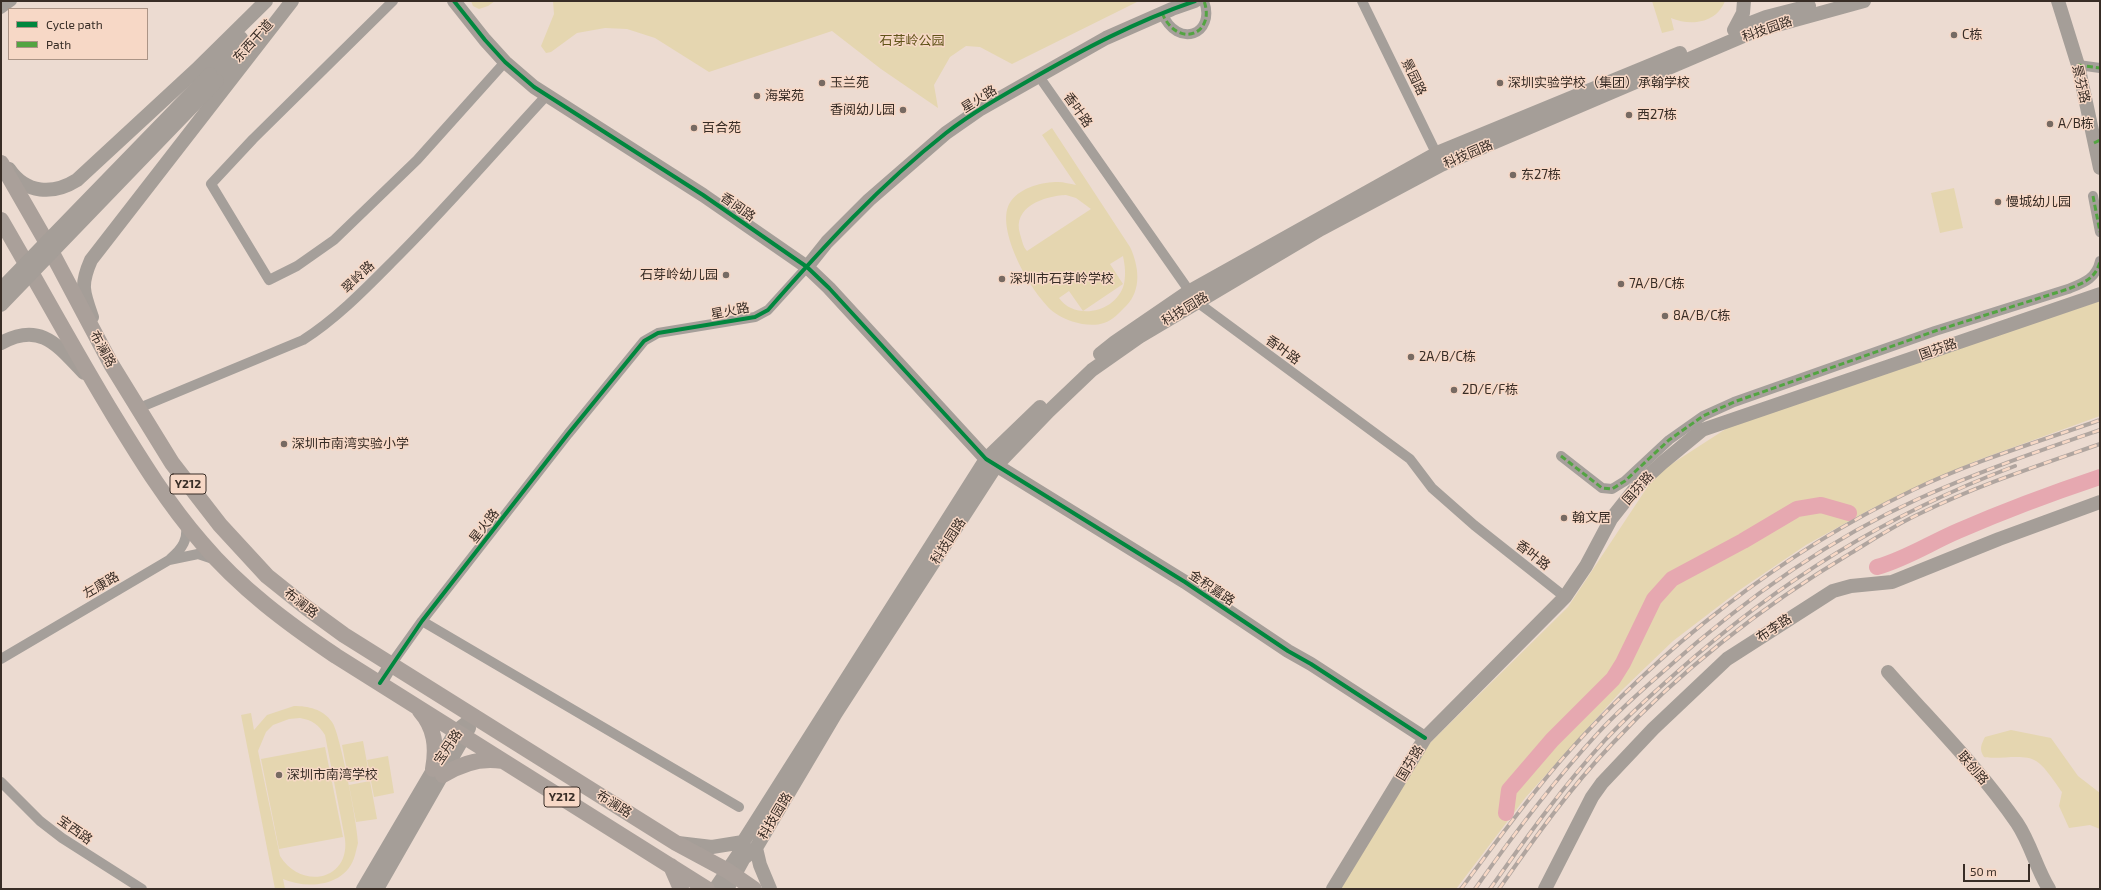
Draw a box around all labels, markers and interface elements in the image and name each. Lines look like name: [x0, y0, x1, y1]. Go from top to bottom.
legend: [8, 8, 148, 60]
street label: 科技园路: [1740, 13, 1794, 45]
street label: 东西干道: [230, 16, 276, 66]
text: Cycle path: [46, 17, 103, 31]
place label: C栋: [1962, 27, 1982, 43]
marker: C栋: [1949, 30, 1959, 40]
park label: 石芽岭公园: [880, 33, 944, 49]
text: Path: [46, 37, 71, 51]
street label: 景园路: [1398, 56, 1430, 98]
street label: 景芬路: [2069, 63, 2093, 105]
place label: 玉兰苑: [830, 75, 869, 91]
place label: 深圳实验学校（集团）承翰学校: [1508, 75, 1690, 91]
marker: 玉兰苑: [817, 78, 827, 88]
marker: 深圳实验学校（集团）承翰学校: [1495, 78, 1505, 88]
street label: 星火路: [958, 82, 1000, 116]
place label: 海棠苑: [765, 88, 804, 104]
street label: 香叶路: [1060, 90, 1096, 130]
marker: 海棠苑: [752, 91, 762, 101]
place label: 香阅幼儿园: [830, 102, 895, 118]
marker: 香阅幼儿园: [898, 105, 908, 115]
place label: 西27栋: [1637, 107, 1677, 123]
marker: 西27栋: [1624, 110, 1634, 120]
place label: A/B栋: [2058, 116, 2094, 132]
marker: A/B栋: [2045, 119, 2055, 129]
place label: 百合苑: [702, 120, 741, 136]
marker: 百合苑: [689, 123, 699, 133]
street label: 科技园路: [1441, 137, 1495, 171]
place label: 东27栋: [1521, 167, 1561, 183]
marker: 东27栋: [1508, 170, 1518, 180]
street label: 香阅路: [718, 189, 758, 225]
place label: 慢城幼儿园: [2006, 194, 2071, 210]
marker: 慢城幼儿园: [1993, 197, 2003, 207]
street label: 翠岭路: [339, 258, 377, 296]
place label: 石芽岭幼儿园: [640, 267, 718, 283]
marker: 石芽岭幼儿园: [721, 270, 731, 280]
place label: 深圳市石芽岭学校: [1010, 271, 1114, 287]
marker: 深圳市石芽岭学校: [997, 274, 1007, 284]
place label: 7A/B/C栋: [1629, 276, 1685, 292]
marker: 7A/B/C栋: [1616, 279, 1626, 289]
street label: 科技园路: [1159, 289, 1211, 329]
street label: 星火路: [709, 300, 751, 322]
place label: 8A/B/C栋: [1673, 308, 1731, 324]
marker: 8A/B/C栋: [1660, 311, 1670, 321]
street label: 布澜路: [87, 328, 119, 370]
street label: 香叶路: [1263, 332, 1303, 368]
street label: 国芬路: [1917, 335, 1959, 363]
place label: 2A/B/C栋: [1419, 349, 1476, 365]
marker: 2A/B/C栋: [1406, 352, 1416, 362]
place label: 2D/E/F栋: [1462, 382, 1518, 398]
marker: 2D/E/F栋: [1449, 385, 1459, 395]
place label: 深圳市南湾实验小学: [292, 436, 409, 452]
marker: 深圳市南湾实验小学: [279, 439, 289, 449]
street label: 国芬路: [1619, 468, 1657, 508]
road number: Y212: [170, 474, 206, 494]
street label: 星火路: [466, 506, 502, 546]
place label: 翰文居: [1572, 510, 1611, 526]
marker: 翰文居: [1559, 513, 1569, 523]
street label: 科技园路: [927, 515, 969, 567]
street label: 香叶路: [1513, 537, 1553, 573]
street label: 金积嘉路: [1186, 567, 1238, 609]
street label: 左康路: [80, 568, 122, 602]
street label: 布澜路: [281, 585, 321, 621]
street label: 布李路: [1753, 611, 1795, 645]
street label: 宝丹路: [431, 726, 465, 768]
street label: 国芬路: [1393, 742, 1427, 784]
street label: 联创路: [1954, 748, 1992, 788]
place label: 深圳市南湾学校: [287, 767, 378, 783]
marker: 深圳市南湾学校: [274, 770, 284, 780]
road number: Y212: [544, 787, 580, 807]
street label: 布澜路: [593, 787, 635, 821]
street label: 科技园路: [755, 790, 795, 842]
street label: 宝西路: [55, 812, 95, 848]
scale bar: [1965, 856, 2032, 882]
text: 50 m: [1970, 864, 1997, 878]

